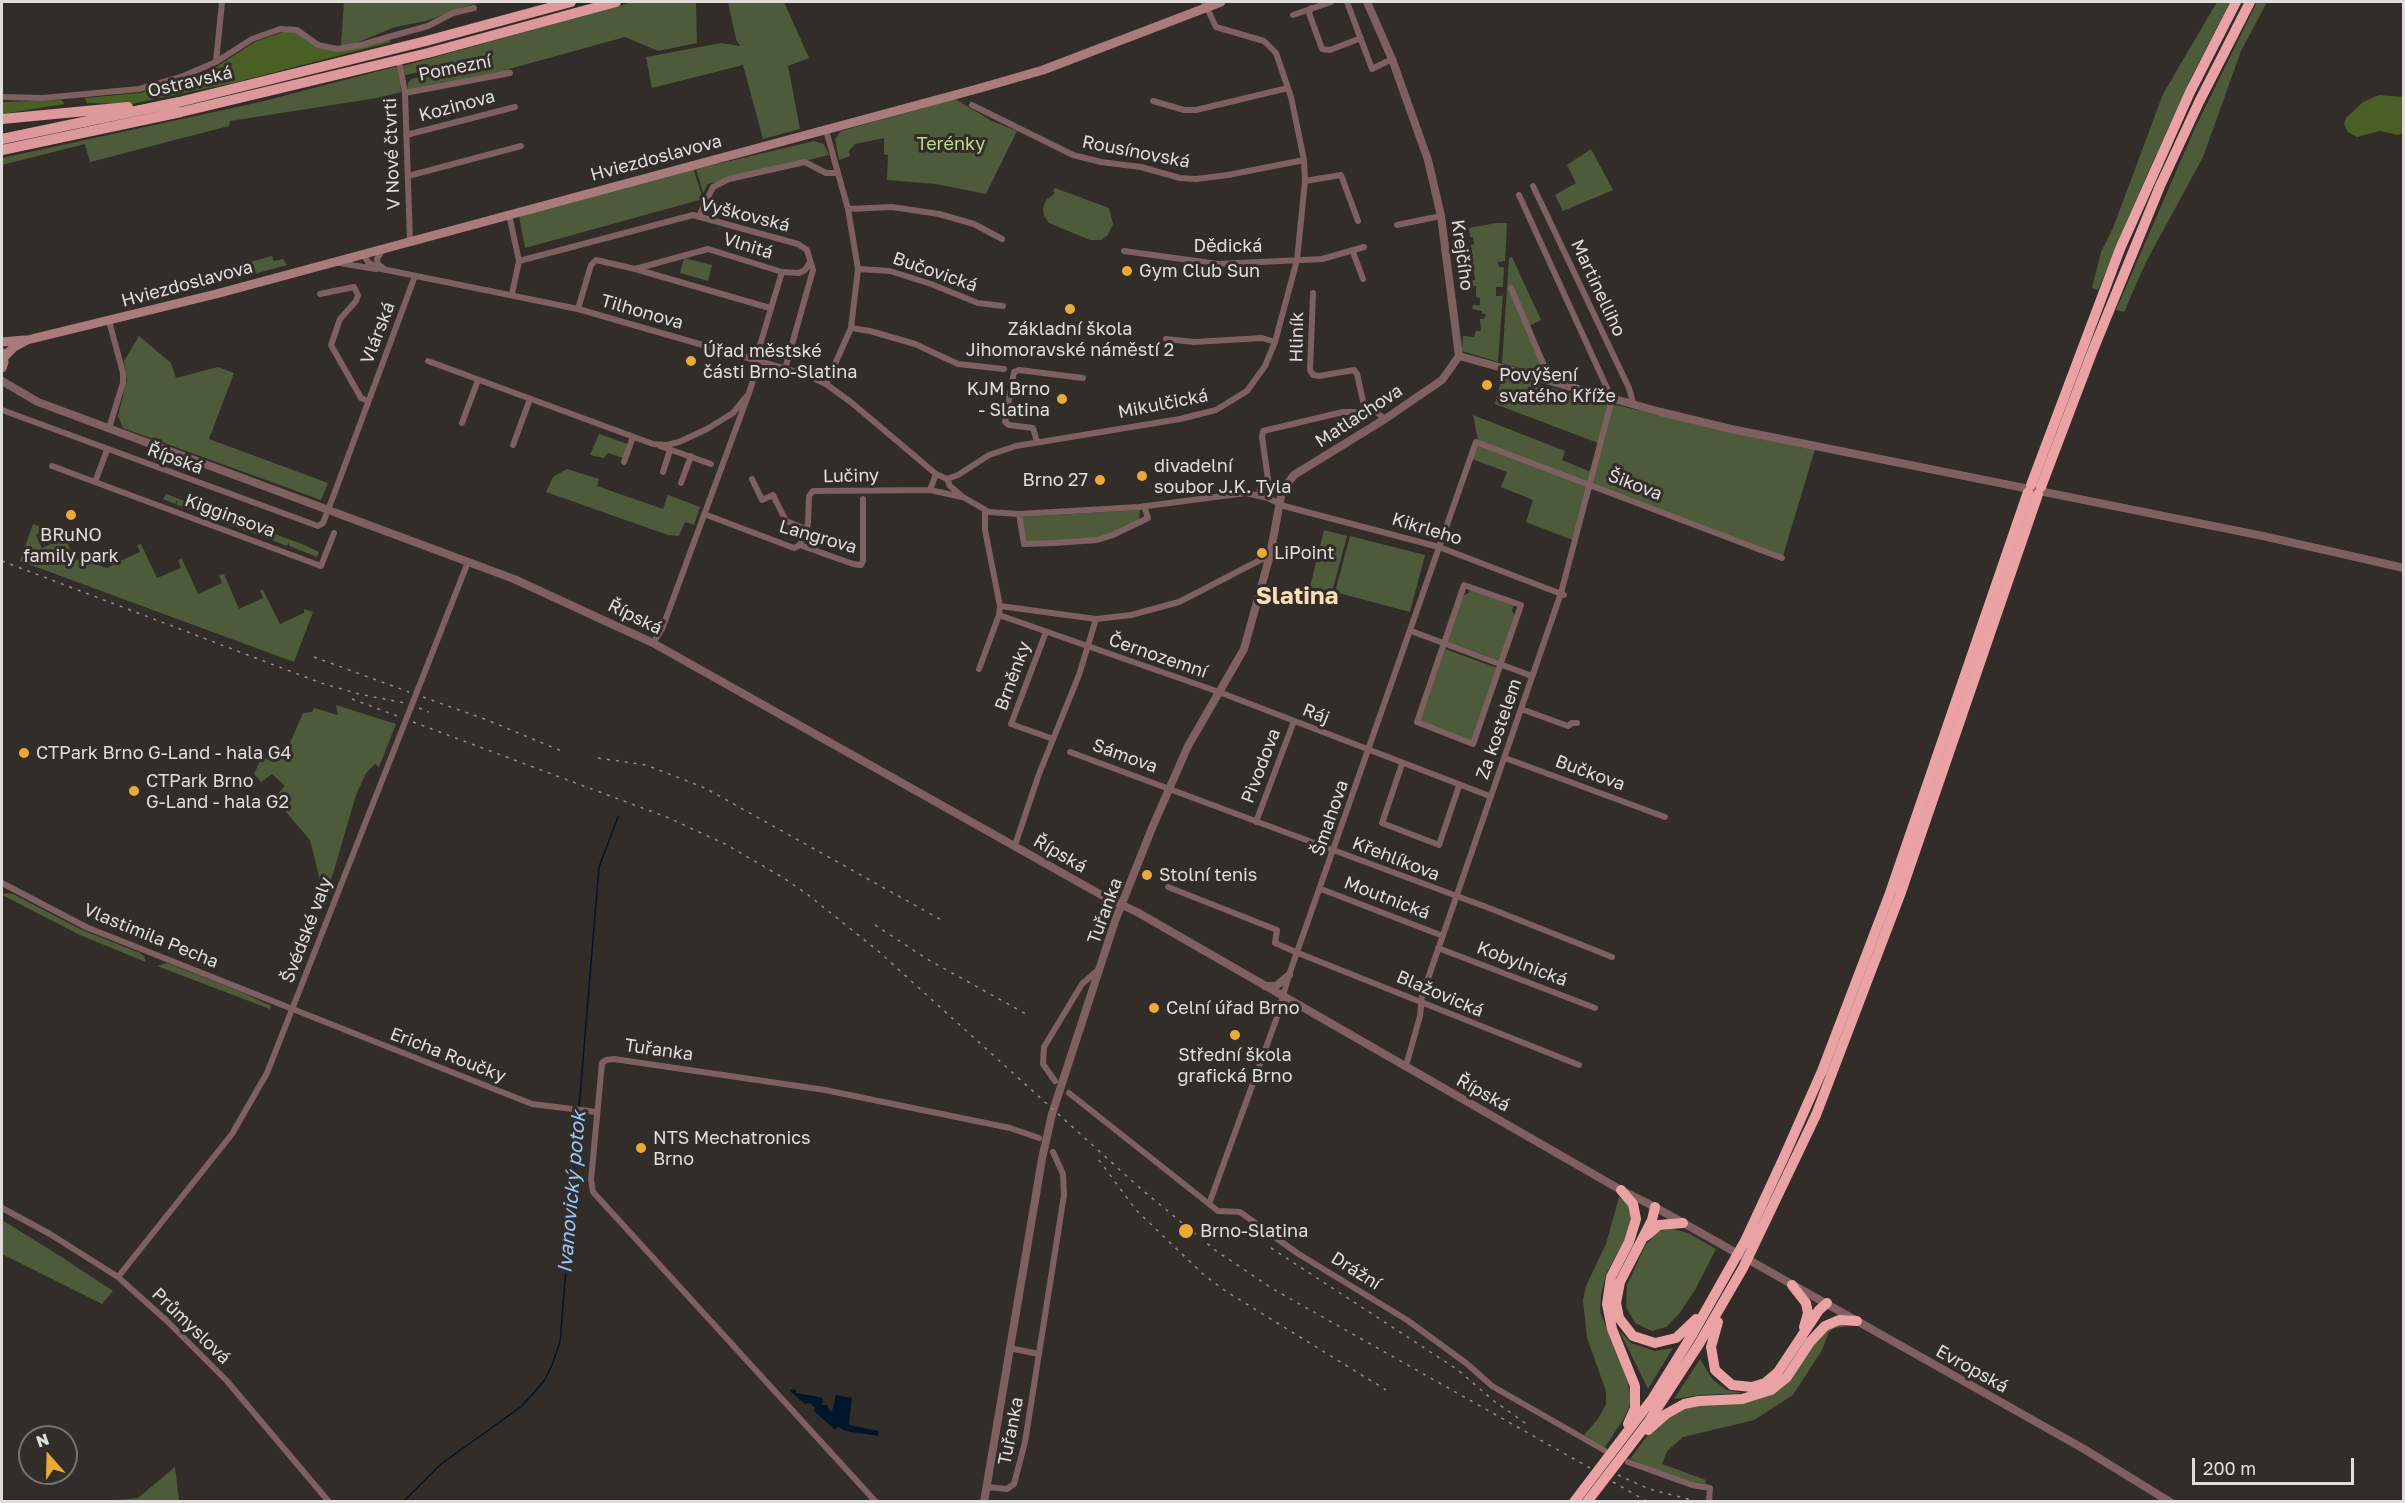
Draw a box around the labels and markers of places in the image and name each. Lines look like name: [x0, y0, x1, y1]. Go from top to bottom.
place label: Gym Club Sun: [1139, 260, 1260, 282]
marker: Gym Club Sun: [1120, 264, 1134, 278]
marker: Základní škola Jihomoravské náměstí 2: [1063, 302, 1077, 316]
place label: Základní škola Jihomoravské náměstí 2: [966, 318, 1174, 360]
place label: Úřad městské části Brno-Slatina: [703, 340, 857, 382]
marker: Úřad městské části Brno-Slatina: [684, 354, 698, 368]
place label: Povýšení svatého Kříže: [1499, 364, 1616, 406]
place label: KJM Brno - Slatina: [967, 378, 1050, 420]
marker: Povýšení svatého Kříže: [1480, 378, 1494, 392]
marker: KJM Brno - Slatina: [1055, 392, 1069, 406]
place label: divadelní soubor J.K. Tyla: [1154, 455, 1292, 498]
place label: Brno 27: [1023, 469, 1088, 491]
marker: divadelní soubor J.K. Tyla: [1135, 469, 1149, 483]
marker: Brno 27: [1093, 473, 1107, 487]
marker: BRuNO family park: [64, 508, 78, 522]
place label: BRuNO family park: [23, 524, 119, 566]
place label: LiPoint: [1274, 542, 1334, 564]
marker: LiPoint: [1255, 546, 1269, 560]
place label: CTPark Brno G-Land - hala G4: [36, 742, 291, 764]
marker: CTPark Brno G-Land - hala G4: [17, 746, 31, 760]
place label: CTPark Brno G-Land - hala G2: [146, 770, 289, 812]
marker: CTPark Brno G-Land - hala G2: [127, 784, 141, 798]
place label: Stolní tenis: [1159, 864, 1257, 886]
marker: Stolní tenis: [1140, 868, 1154, 882]
place label: Celní úřad Brno: [1166, 997, 1299, 1019]
marker: Celní úřad Brno: [1147, 1001, 1161, 1015]
marker: Střední škola grafická Brno: [1228, 1028, 1242, 1042]
place label: Střední škola grafická Brno: [1178, 1044, 1292, 1086]
place label: NTS Mechatronics Brno: [653, 1127, 811, 1170]
marker: NTS Mechatronics Brno: [634, 1141, 648, 1155]
place label: Brno-Slatina: [1200, 1220, 1308, 1242]
marker: Brno-Slatina: [1177, 1222, 1195, 1240]

